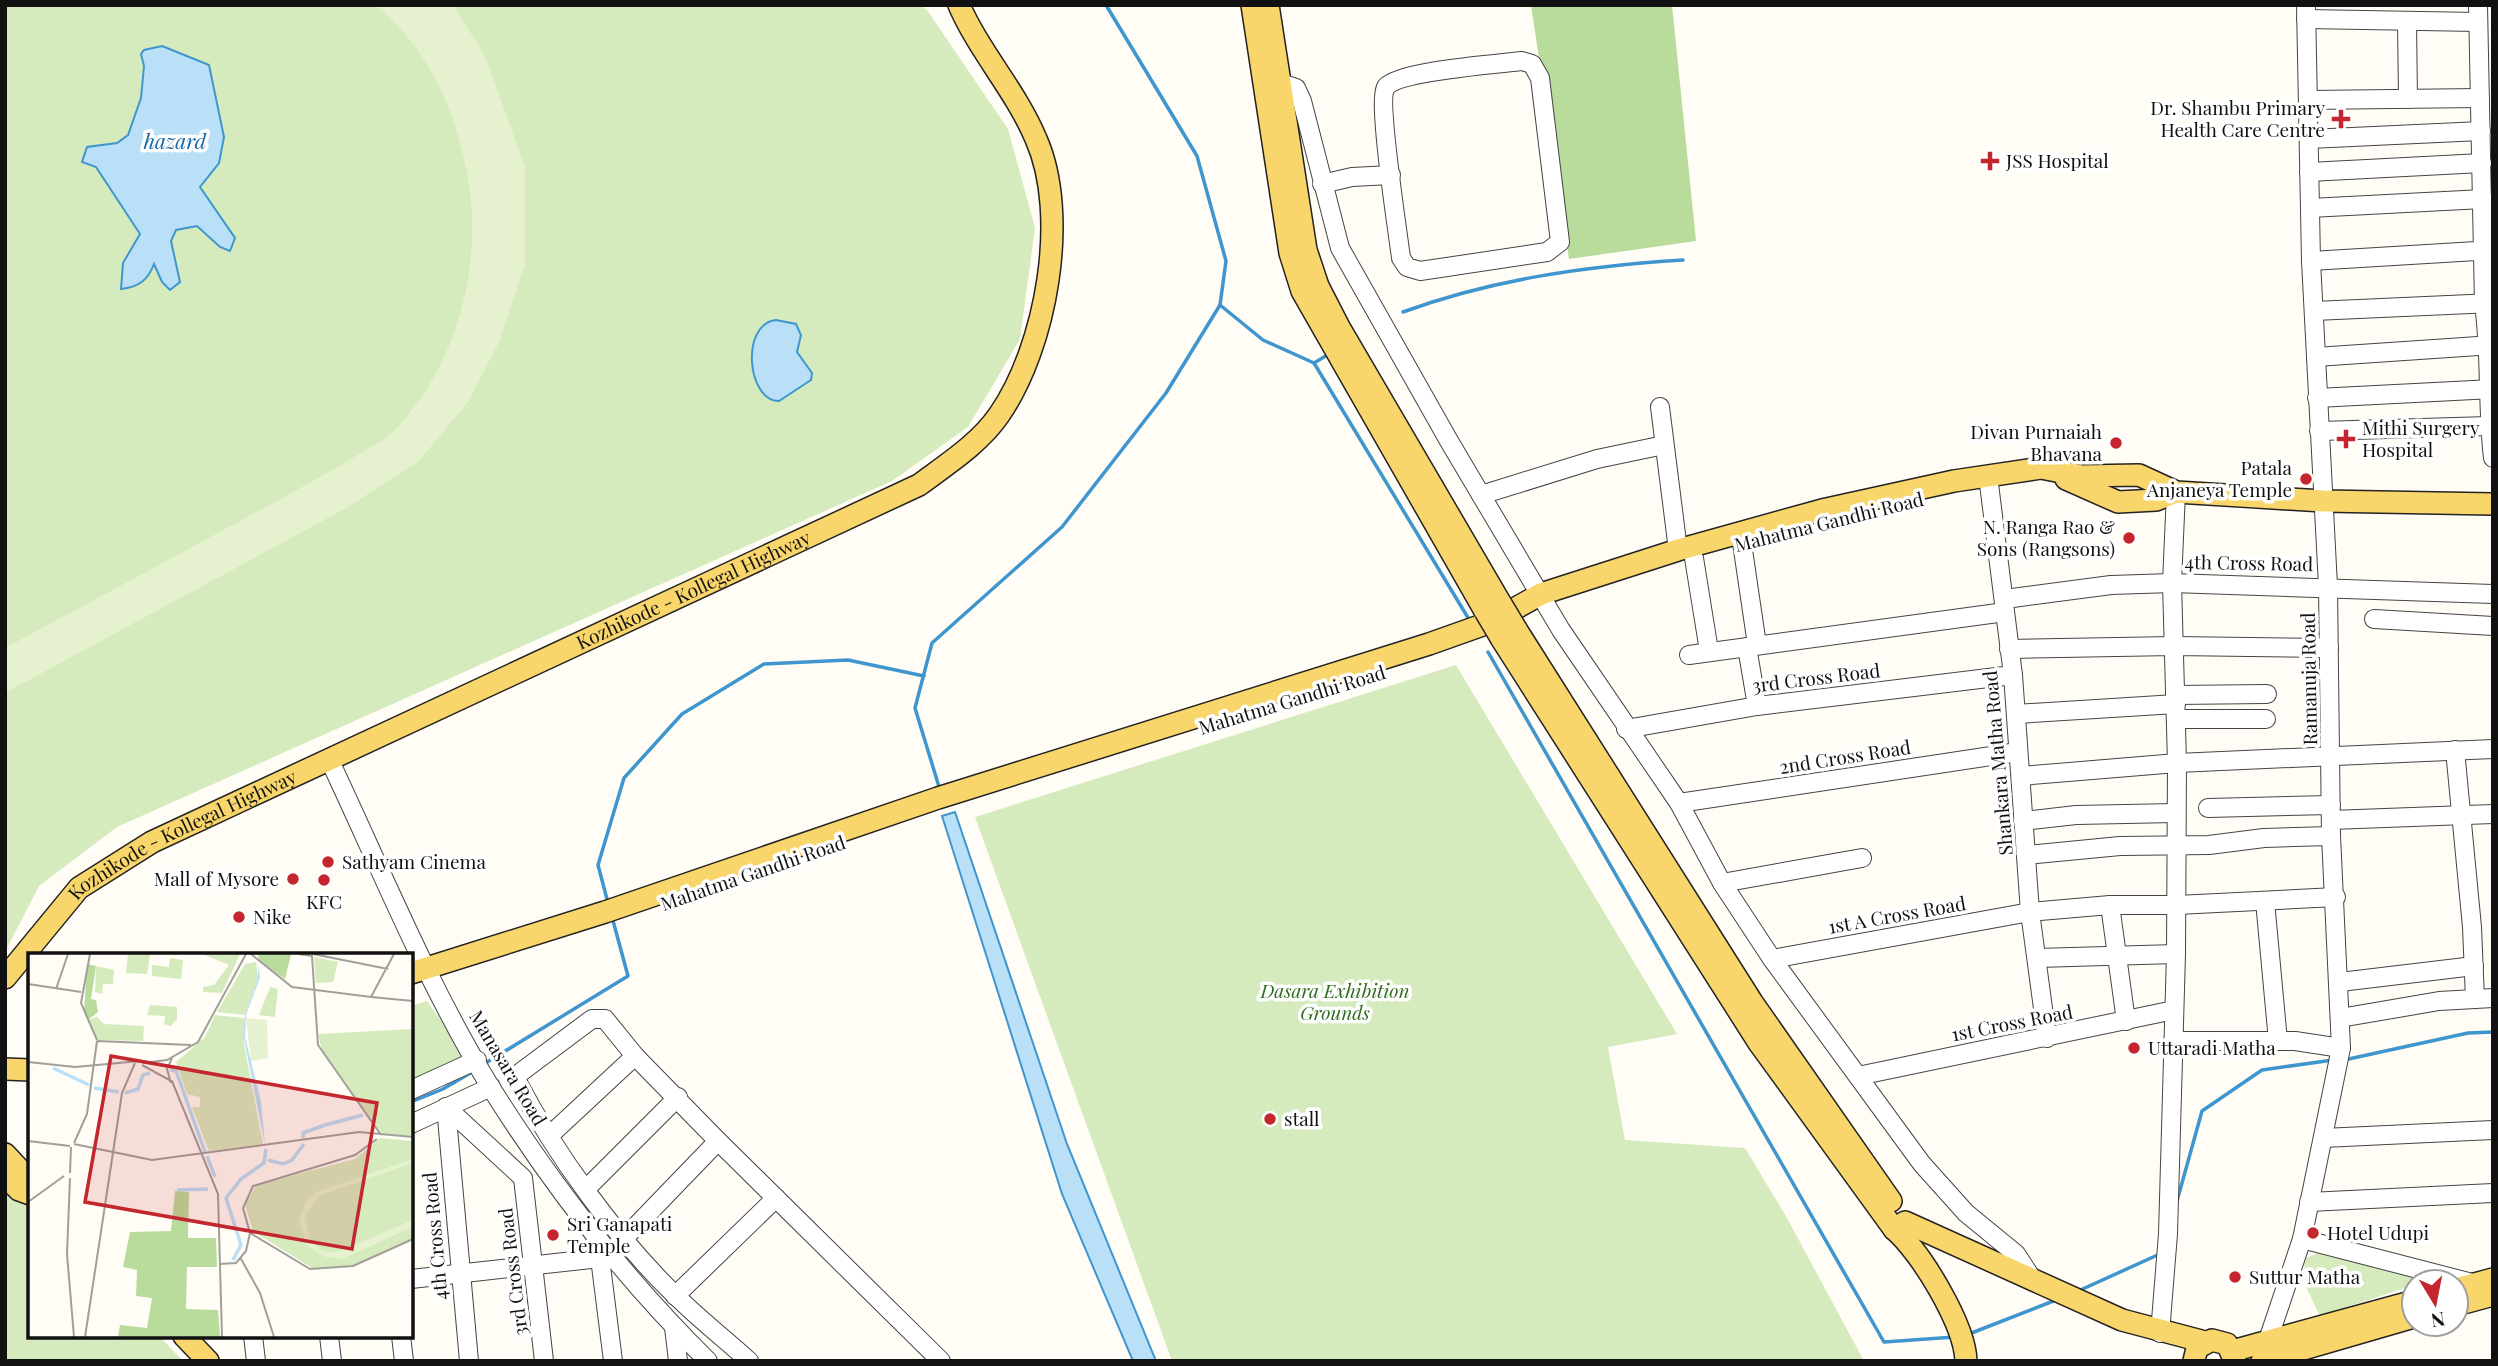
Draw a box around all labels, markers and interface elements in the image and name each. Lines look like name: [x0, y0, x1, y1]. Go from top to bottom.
place label: Dr. Shambu Primary Health Care Centre: [2150, 94, 2325, 142]
marker: Dr. Shambu Primary Health Care Centre: [2331, 109, 2351, 129]
water label: hazard: [143, 126, 207, 154]
place label: JSS Hospital: [2005, 147, 2109, 173]
marker: JSS Hospital: [1980, 151, 2000, 171]
place label: Mithi Surgery Hospital: [2362, 414, 2480, 462]
place label: Divan Purnaiah Bhavana: [1970, 418, 2103, 466]
marker: Mithi Surgery Hospital: [2336, 429, 2356, 449]
marker: Divan Purnaiah Bhavana: [2108, 435, 2124, 451]
place label: Patala Anjaneya Temple: [2146, 454, 2293, 502]
marker: Patala Anjaneya Temple: [2298, 471, 2314, 487]
street label: Mahatma Gandhi Road: [1732, 485, 1926, 557]
place label: N. Ranga Rao & Sons (Rangsons): [1977, 513, 2115, 561]
street label: Kozhikode - Kollegal Highway: [572, 523, 815, 655]
marker: N. Ranga Rao & Sons (Rangsons): [2121, 530, 2137, 546]
street label: 4th Cross Road: [2185, 548, 2314, 576]
street label: Ramanuja Road: [2294, 612, 2322, 746]
street label: 3rd Cross Road: [1750, 656, 1881, 698]
street label: Mahatma Gandhi Road: [1195, 658, 1388, 740]
street label: Shankara Matha Road: [1976, 670, 2018, 857]
street label: 2nd Cross Road: [1777, 733, 1912, 779]
street label: Kozhikode - Kollegal Highway: [61, 762, 301, 904]
street label: Mahatma Gandhi Road: [657, 828, 849, 916]
place label: Sathyam Cinema: [342, 848, 486, 874]
marker: Sathyam Cinema: [320, 854, 336, 870]
place label: Mall of Mysore: [154, 865, 279, 891]
marker: Mall of Mysore: [285, 871, 301, 887]
marker: KFC: [316, 872, 332, 888]
place label: KFC: [306, 888, 342, 914]
street label: 1st A Cross Road: [1826, 889, 1968, 939]
place label: Nike: [253, 903, 291, 929]
marker: Nike: [231, 909, 247, 925]
inset map: [28, 953, 413, 1338]
park label: Dasara Exhibition Grounds: [1259, 977, 1410, 1025]
street label: 1st Cross Road: [1949, 998, 2075, 1047]
street label: Manasara Road: [464, 1005, 554, 1130]
place label: Uttaradi Matha: [2148, 1034, 2276, 1060]
marker: Uttaradi Matha: [2126, 1040, 2142, 1056]
place label: stall: [1284, 1105, 1320, 1131]
marker: stall: [1262, 1111, 1278, 1127]
street label: 4th Cross Road: [415, 1171, 453, 1301]
street label: 3rd Cross Road: [491, 1207, 533, 1338]
place label: Sri Ganapati Temple: [567, 1210, 673, 1258]
place label: Hotel Udupi: [2327, 1219, 2430, 1245]
marker: Hotel Udupi: [2305, 1225, 2321, 1241]
marker: Sri Ganapati Temple: [545, 1227, 561, 1243]
place label: Suttur Matha: [2249, 1263, 2361, 1289]
north arrow: [2400, 1268, 2470, 1338]
marker: Suttur Matha: [2227, 1269, 2243, 1285]
text: N: [2429, 1307, 2447, 1335]

